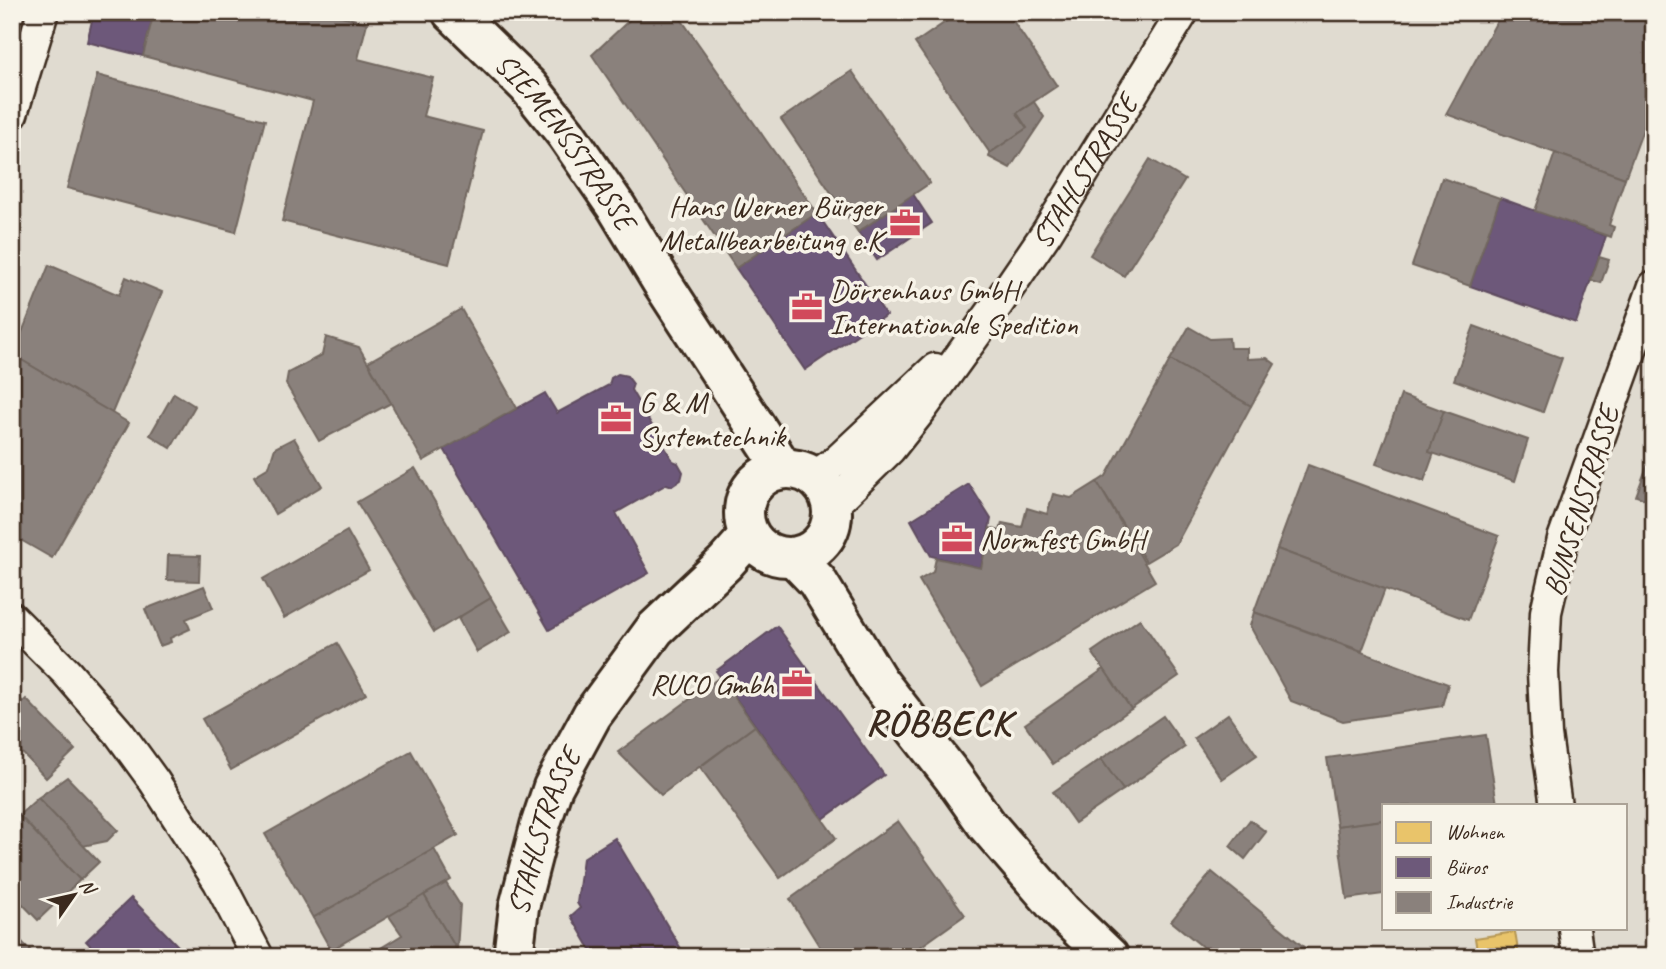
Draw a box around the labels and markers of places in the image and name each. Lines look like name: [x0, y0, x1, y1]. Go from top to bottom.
place label: Hans Werner Bürger Metallbearbeitung e.K: [660, 187, 888, 259]
office icon: Hans Werner Bürger Metallbearbeitung e.K: [888, 206, 922, 240]
place label: Dörrenhaus GmbH Internationale Spedition: [830, 271, 1078, 343]
office icon: Dörrenhaus GmbH Internationale Spedition: [790, 290, 824, 324]
place label: G & M Systemtechnik: [639, 383, 787, 455]
office icon: G & M Systemtechnik: [599, 402, 633, 436]
place label: Normfest GmbH: [980, 520, 1149, 558]
office icon: Normfest GmbH: [940, 522, 974, 556]
place label: RUCO Gmbh: [650, 665, 774, 703]
office icon: RUCO Gmbh: [780, 667, 814, 701]

